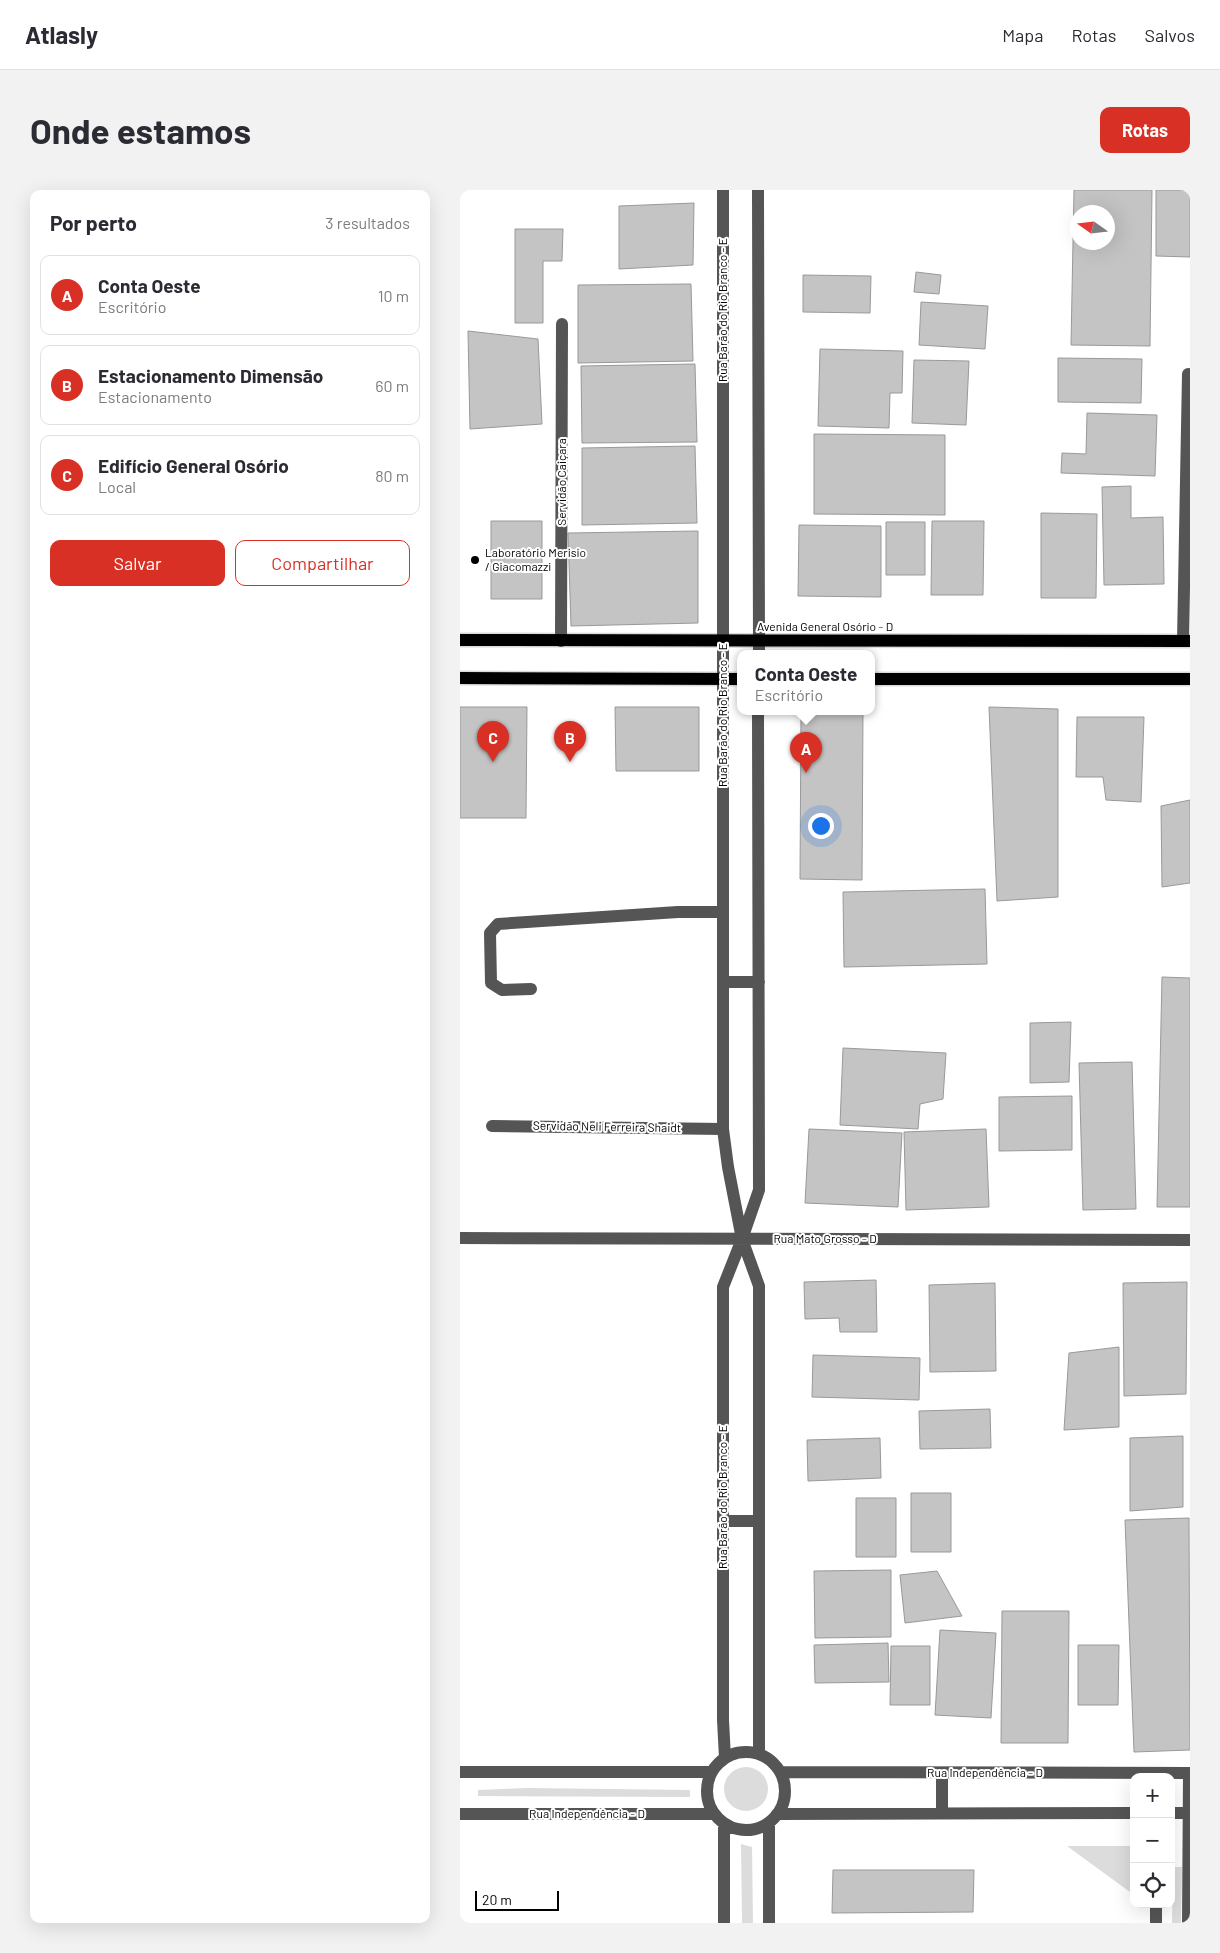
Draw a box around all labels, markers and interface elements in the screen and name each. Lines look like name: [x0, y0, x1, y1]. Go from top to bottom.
text: Atlasly: [25, 20, 98, 49]
text: Mapa: [1002, 24, 1043, 46]
text: Rotas: [1071, 24, 1116, 46]
text: Salvos: [1144, 24, 1195, 46]
button: Rotas: [1100, 107, 1190, 153]
text: Onde estamos: [30, 109, 251, 151]
north arrow: [1070, 205, 1115, 250]
text: Por perto: [50, 210, 137, 235]
text: 3 resultados: [325, 213, 410, 232]
street label: Rua Barão do Rio Branco - E: [715, 238, 729, 382]
text: Conta Oeste: [98, 274, 201, 297]
text: A: [62, 286, 72, 305]
text: 10 m: [378, 286, 409, 305]
text: Escritório: [98, 297, 166, 316]
text: Estacionamento Dimensão: [98, 364, 323, 387]
text: B: [62, 376, 72, 395]
text: 60 m: [375, 376, 409, 395]
text: Estacionamento: [98, 387, 212, 406]
street label: Servidão Caiçara: [554, 438, 568, 526]
text: Edifício General Osório: [98, 454, 289, 477]
text: C: [62, 466, 72, 485]
text: 80 m: [375, 466, 409, 485]
text: Local: [98, 477, 136, 496]
button: Salvar: [50, 540, 225, 586]
button: Compartilhar: [235, 540, 410, 586]
place label: Laboratório Merisio / Giacomazzi: [485, 545, 586, 573]
marker: Laboratório Merisio / Giacomazzi: [469, 554, 481, 566]
street label: Avenida General Osório - D: [757, 619, 893, 633]
street label: Rua Barão do Rio Branco - E: [715, 643, 729, 787]
popup: [737, 650, 875, 715]
text: Conta Oeste: [755, 662, 857, 685]
text: Escritório: [755, 685, 823, 704]
pin: C: [477, 721, 509, 762]
pin: B: [554, 721, 586, 762]
pin: A: [790, 732, 822, 773]
your location: [808, 813, 834, 839]
street label: Servidão Neli Ferreira Shaidt: [533, 1118, 681, 1134]
street label: Rua Mato Grosso - D: [773, 1231, 877, 1245]
street label: Rua Barão do Rio Branco - E: [715, 1425, 729, 1569]
street label: Rua Independência - D: [927, 1765, 1043, 1779]
map controls: [1130, 1773, 1175, 1908]
button: +: [1130, 1773, 1175, 1818]
street label: Rua Independência - D: [529, 1806, 645, 1820]
button: −: [1130, 1818, 1175, 1863]
button: locate: [1130, 1863, 1175, 1908]
scale bar: [475, 1888, 559, 1911]
text: 20 m: [482, 1891, 512, 1908]

